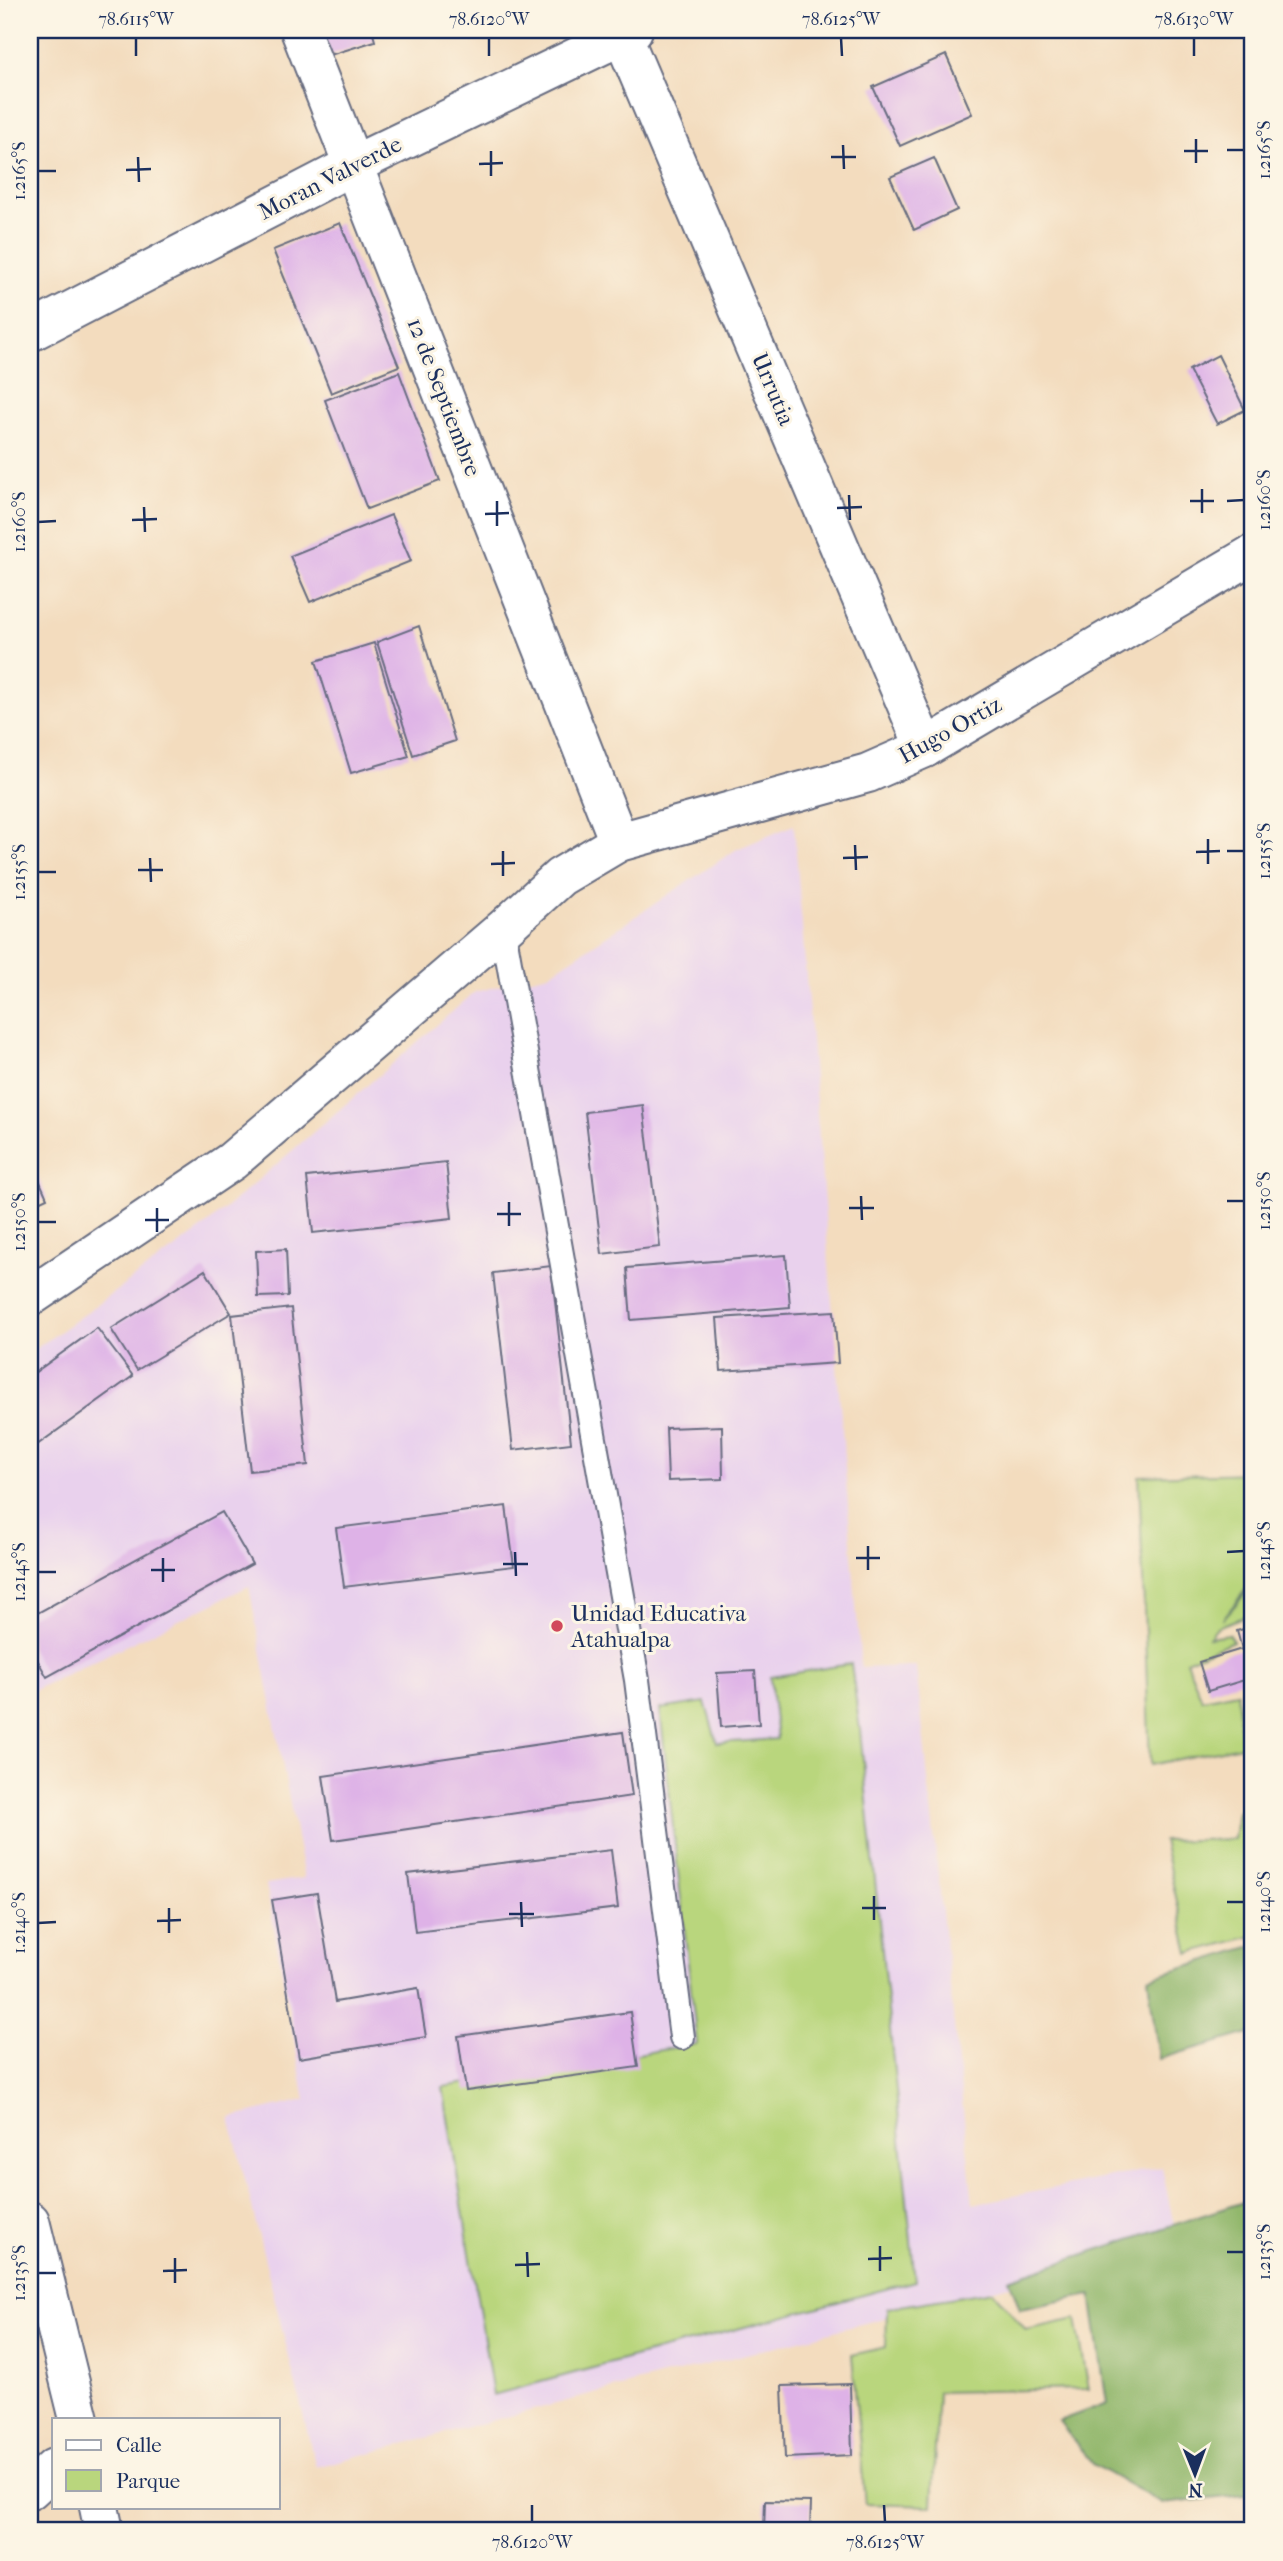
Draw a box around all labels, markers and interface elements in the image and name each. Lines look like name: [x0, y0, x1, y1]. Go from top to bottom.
text: 78.6115°W: [98, 9, 175, 30]
text: 78.6120°W: [449, 9, 531, 30]
text: 78.6125°W: [802, 9, 882, 30]
text: 78.6130°W: [1155, 9, 1235, 30]
text: 1.2165°S: [1254, 121, 1275, 179]
street label: Moran Valverde: [254, 130, 406, 226]
text: 1.2165°S: [9, 142, 30, 200]
street label: 12 de Septiembre: [401, 314, 487, 480]
street label: Urrutia: [746, 349, 800, 430]
text: 1.2160°S: [1254, 469, 1275, 531]
text: 1.2160°S: [9, 491, 30, 553]
street label: Hugo Ortiz: [894, 691, 1006, 769]
text: 1.2155°S: [1254, 823, 1275, 879]
text: 1.2155°S: [9, 844, 30, 900]
text: 1.2150°S: [1254, 1171, 1275, 1231]
text: 1.2150°S: [9, 1192, 30, 1252]
text: 1.2145°S: [1254, 1521, 1275, 1581]
text: 1.2145°S: [9, 1542, 30, 1602]
place label: Unidad Educativa Atahualpa: [570, 1600, 747, 1653]
marker: Unidad Educativa Atahualpa: [549, 1618, 565, 1634]
text: 1.2140°S: [1254, 1871, 1275, 1933]
text: 1.2140°S: [9, 1892, 30, 1954]
text: 1.2135°S: [1254, 2224, 1275, 2280]
text: 1.2135°S: [9, 2245, 30, 2301]
legend: [52, 2418, 280, 2508]
text: Calle: [116, 2433, 162, 2457]
north arrow: [1160, 2438, 1230, 2508]
text: Parque: [116, 2469, 180, 2493]
text: N: [1187, 2479, 1203, 2501]
text: 78.6120°W: [492, 2532, 574, 2553]
text: 78.6125°W: [846, 2532, 926, 2553]

